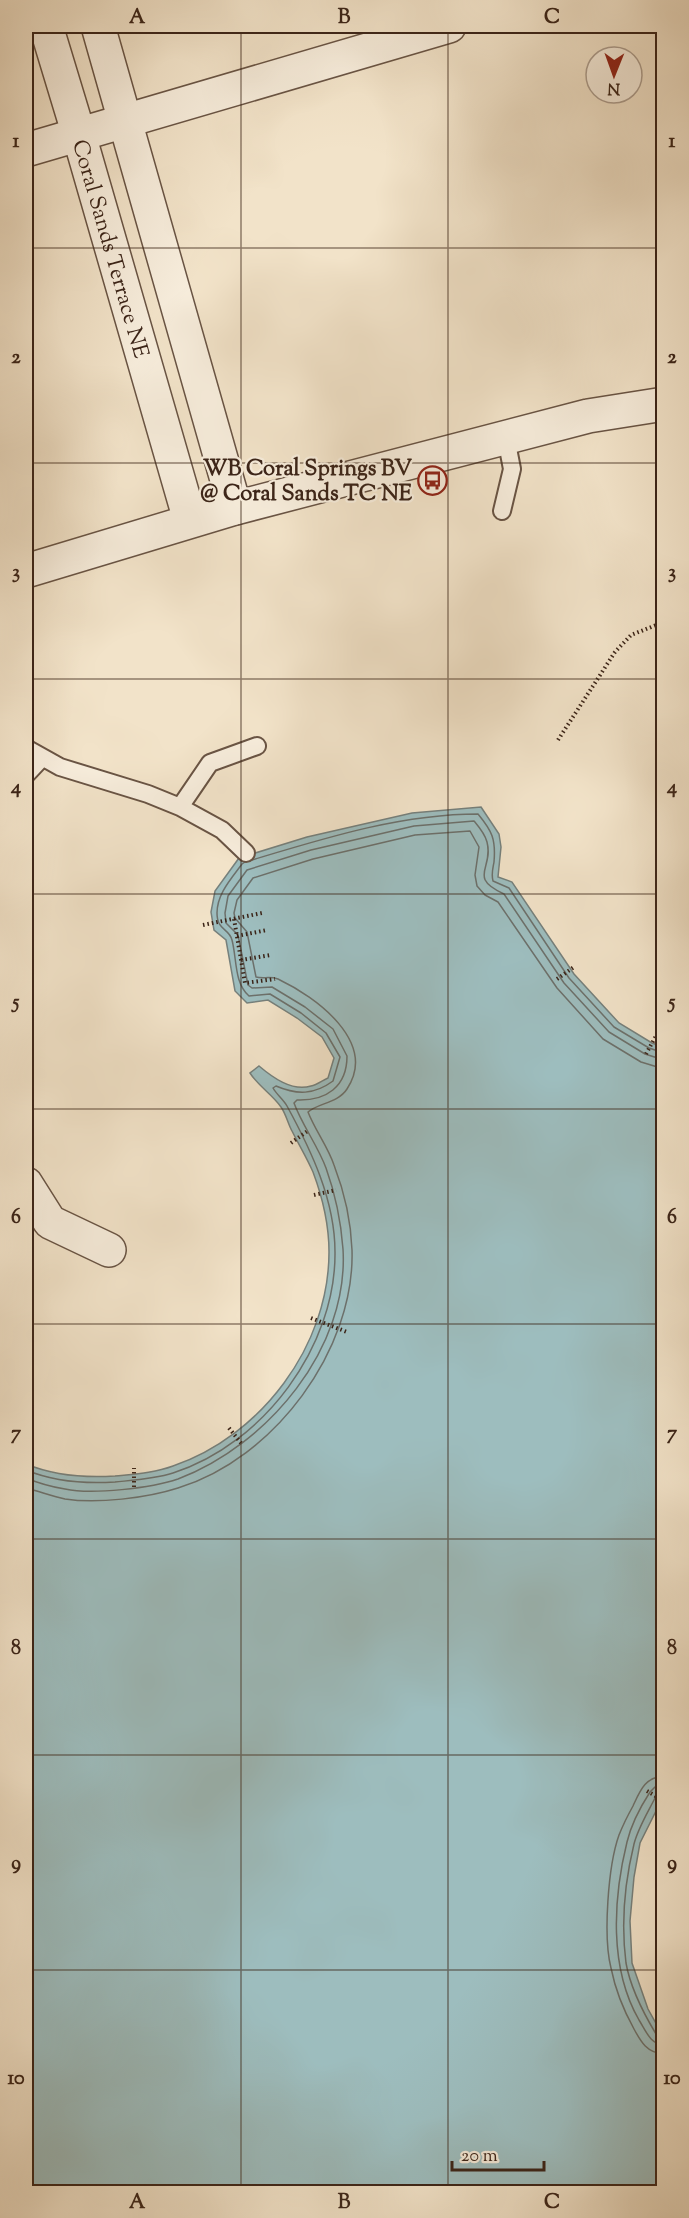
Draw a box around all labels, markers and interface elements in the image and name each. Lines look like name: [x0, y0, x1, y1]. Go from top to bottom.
text: A: [129, 4, 146, 33]
text: B: [338, 4, 351, 33]
text: C: [544, 4, 560, 33]
north arrow: [584, 45, 644, 105]
text: N: [607, 76, 620, 99]
text: 1: [13, 128, 20, 157]
text: 1: [669, 128, 676, 157]
street label: Coral Sands Terrace NE: [62, 136, 156, 362]
text: 2: [11, 344, 21, 373]
text: 2: [667, 344, 677, 373]
place label: WB Coral Springs BV @ Coral Sands TC NE: [200, 454, 413, 511]
bus stop icon: WB Coral Springs BV @ Coral Sands TC NE: [417, 464, 449, 496]
text: 3: [12, 559, 20, 588]
text: 3: [668, 559, 676, 588]
text: 4: [10, 774, 21, 803]
text: 4: [666, 774, 677, 803]
text: 5: [11, 989, 20, 1018]
text: 5: [667, 989, 676, 1018]
text: 6: [11, 1204, 21, 1233]
text: 6: [667, 1204, 677, 1233]
text: 7: [11, 1420, 22, 1449]
text: 7: [667, 1420, 678, 1449]
text: 8: [11, 1635, 21, 1664]
text: 8: [667, 1635, 677, 1664]
text: 9: [11, 1850, 21, 1879]
text: 9: [667, 1850, 677, 1879]
text: 10: [7, 2065, 25, 2094]
text: 10: [663, 2065, 681, 2094]
scale bar: [452, 2134, 544, 2172]
text: 20 m: [461, 2144, 498, 2170]
text: A: [129, 2189, 146, 2218]
text: B: [338, 2189, 351, 2218]
text: C: [544, 2189, 560, 2218]

